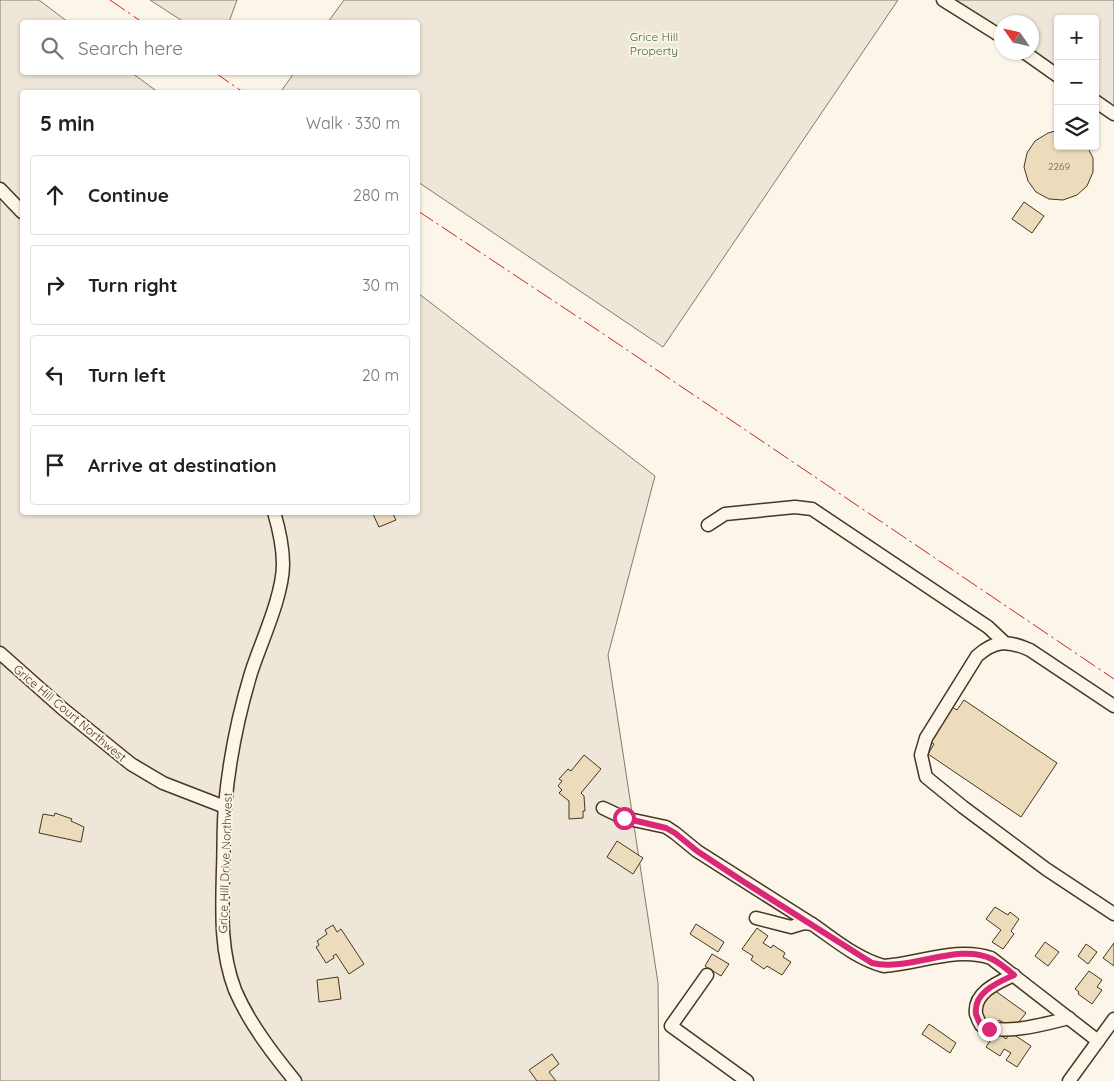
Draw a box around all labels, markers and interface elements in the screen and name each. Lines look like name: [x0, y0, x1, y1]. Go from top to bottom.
north arrow: [994, 15, 1039, 60]
map controls: [1054, 15, 1099, 150]
button: +: [1054, 15, 1099, 60]
search box: [20, 20, 420, 75]
park label: Grice Hill Property: [630, 29, 678, 58]
icon: search: [38, 34, 66, 62]
text: Search here: [78, 36, 183, 60]
button: −: [1054, 60, 1099, 105]
button: layers: [1054, 105, 1099, 150]
text: 5 min: [40, 110, 95, 136]
text: Walk · 330 m: [306, 113, 400, 133]
house number: 2269: [1048, 160, 1070, 173]
icon: ahead: [41, 181, 69, 209]
text: Continue: [88, 183, 169, 207]
text: 280 m: [353, 185, 399, 205]
icon: right: [41, 271, 69, 299]
text: Turn right: [88, 273, 177, 297]
text: 30 m: [362, 275, 399, 295]
icon: left: [41, 361, 69, 389]
text: Turn left: [88, 363, 166, 387]
text: 20 m: [362, 365, 399, 385]
icon: arrive: [41, 451, 69, 479]
text: Arrive at destination: [88, 453, 277, 477]
street label: Grice Hill Court Northwest: [11, 661, 129, 765]
street label: Grice Hill Drive Northwest: [215, 792, 235, 934]
route start: [613, 807, 636, 830]
route end: [978, 1018, 1001, 1041]

